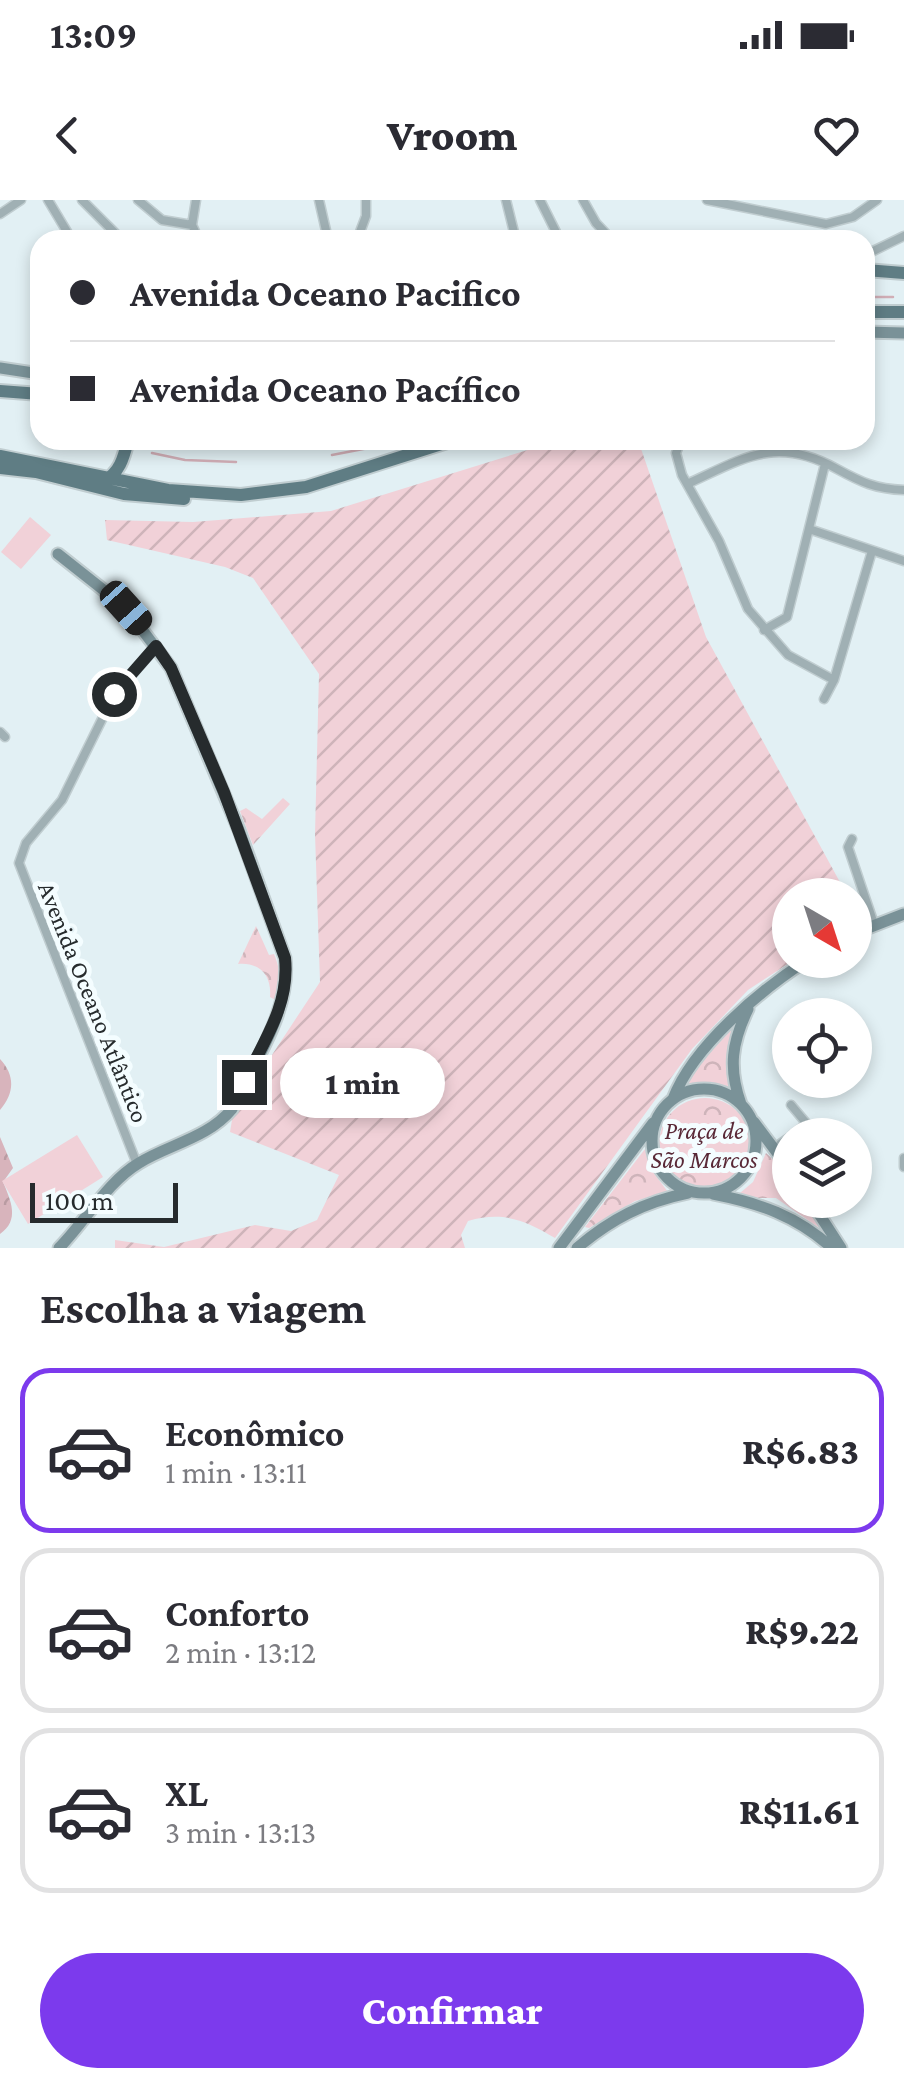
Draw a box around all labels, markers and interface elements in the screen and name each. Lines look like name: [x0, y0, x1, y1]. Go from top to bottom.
text: 13:09: [50, 14, 137, 56]
icon: back: [40, 108, 95, 163]
icon: heart: [809, 108, 864, 163]
text: Vroom: [387, 110, 517, 160]
text: Avenida Oceano Pacifico: [130, 272, 521, 314]
text: Avenida Oceano Pacífico: [130, 368, 521, 410]
car: [95, 576, 157, 640]
route start: [92, 672, 137, 717]
street label: Avenida Oceano Atlântico: [33, 878, 154, 1126]
north arrow: [772, 878, 872, 978]
map controls: [772, 878, 872, 1218]
button: locate: [772, 998, 872, 1098]
callout: 1 min: [279, 1047, 444, 1117]
route end: [222, 1060, 267, 1105]
text: 1 min: [325, 1065, 400, 1101]
park label: Praça de São Marcos: [651, 1117, 758, 1173]
button: layers: [772, 1118, 872, 1218]
scale bar: [30, 1178, 178, 1223]
text: 100 m: [45, 1185, 114, 1216]
text: Escolha a viagem: [40, 1283, 366, 1333]
icon: car: [45, 1406, 135, 1496]
text: Econômico: [165, 1412, 345, 1454]
text: R$6.83: [742, 1430, 859, 1472]
text: 1 min · 13:11: [165, 1454, 307, 1490]
icon: car: [45, 1586, 135, 1676]
text: Conforto: [165, 1592, 310, 1634]
text: R$9.22: [745, 1610, 859, 1652]
text: 2 min · 13:12: [165, 1634, 316, 1670]
icon: car: [45, 1766, 135, 1856]
text: XL: [165, 1772, 208, 1814]
text: R$11.61: [739, 1790, 859, 1832]
text: 3 min · 13:13: [165, 1814, 316, 1850]
button: Confirmar: [40, 1953, 864, 2068]

